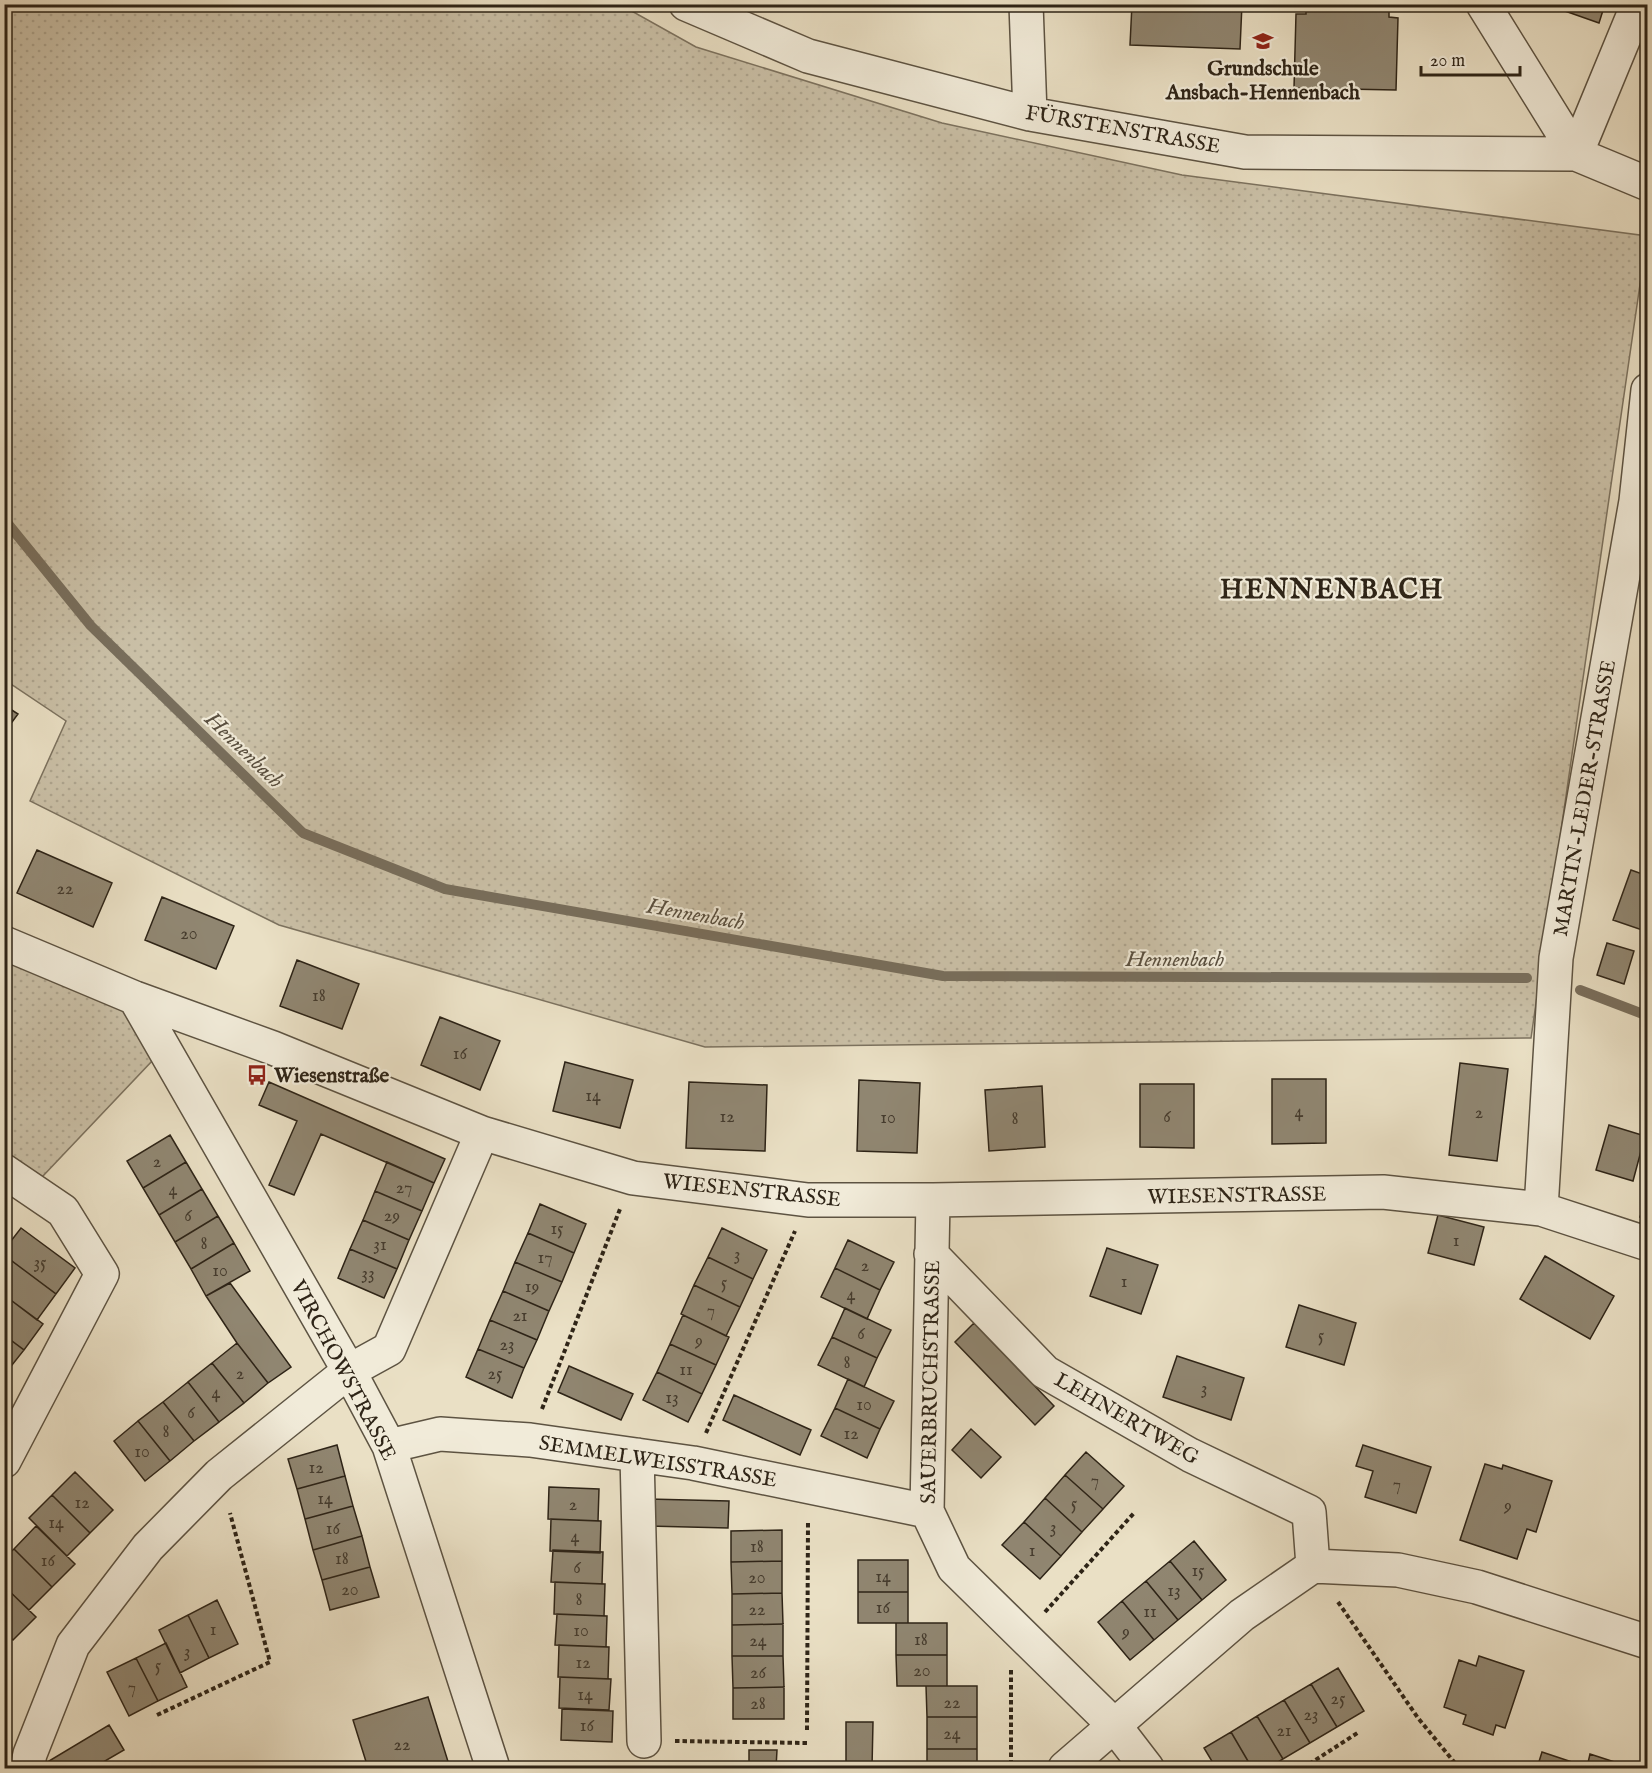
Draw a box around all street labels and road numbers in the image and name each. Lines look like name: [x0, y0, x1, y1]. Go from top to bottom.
street label: FÜRSTENSTRASSE: [1023, 100, 1222, 161]
street label: MARTIN-LEDER-STRASSE: [1548, 658, 1623, 939]
street label: WIESENSTRASSE: [661, 1169, 842, 1214]
street label: WIESENSTRASSE: [1147, 1181, 1327, 1212]
street label: SAUERBRUCHSTRASSE: [916, 1260, 947, 1504]
street label: VIRCHOWSTRASSE: [283, 1275, 402, 1466]
street label: LEHNERTWEG: [1049, 1367, 1204, 1472]
street label: SEMMELWEISSTRASSE: [537, 1430, 779, 1495]

